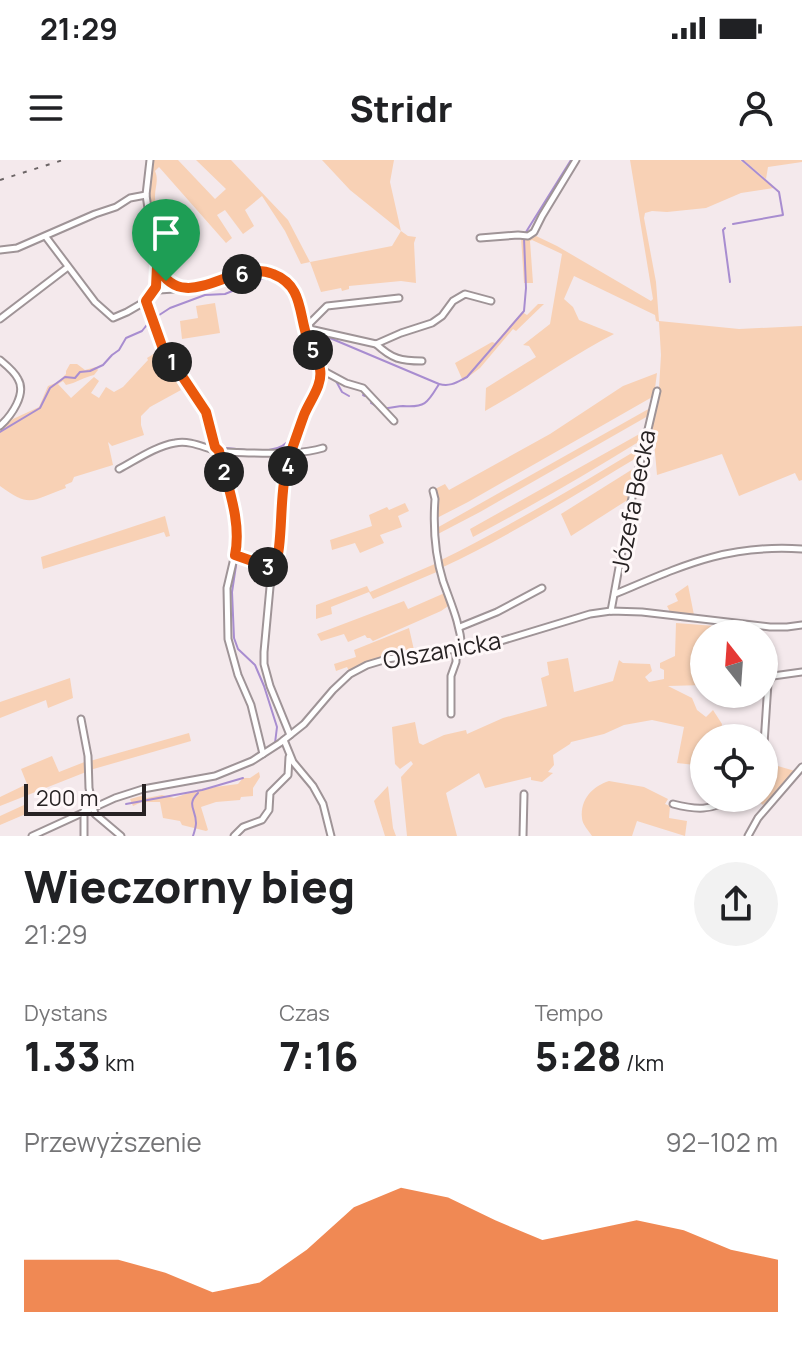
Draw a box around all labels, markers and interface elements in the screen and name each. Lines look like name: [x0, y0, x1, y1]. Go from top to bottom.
text: 21:29: [40, 8, 118, 49]
text: Stridr: [350, 84, 452, 133]
icon: menu: [24, 86, 68, 130]
icon: person: [734, 86, 778, 130]
pin: [132, 199, 200, 281]
icon: arrive: [144, 211, 188, 255]
pin: 6: [222, 254, 262, 294]
text: 6: [235, 259, 249, 289]
pin: 5: [293, 330, 333, 370]
text: 5: [307, 335, 319, 365]
pin: 1: [152, 342, 192, 382]
text: 1: [167, 347, 177, 377]
street label: Józefa Becka: [603, 427, 662, 575]
pin: 4: [268, 446, 308, 486]
text: 4: [281, 451, 295, 481]
pin: 2: [204, 452, 244, 492]
text: 2: [217, 457, 231, 487]
pin: 3: [248, 547, 288, 587]
text: 3: [262, 552, 274, 582]
north arrow: [690, 620, 778, 708]
map controls: [690, 620, 778, 812]
street label: Olszanicka: [380, 623, 503, 676]
button: locate: [690, 724, 778, 812]
scale bar: [24, 780, 146, 816]
text: 200 m: [36, 783, 98, 813]
text: Wieczorny bieg: [24, 856, 355, 916]
button: share: [694, 862, 778, 946]
text: 21:29: [24, 916, 88, 952]
text: Dystans: [24, 998, 108, 1028]
text: Czas: [279, 998, 330, 1028]
text: Tempo: [535, 998, 603, 1028]
text: 1.33: [24, 1028, 101, 1083]
text: 7:16: [279, 1028, 358, 1083]
text: 5:28: [535, 1028, 622, 1083]
text: km: [101, 1048, 135, 1078]
text: /km: [622, 1048, 664, 1078]
text: Przewyższenie: [24, 1124, 202, 1160]
text: 92–102 m: [665, 1124, 778, 1160]

